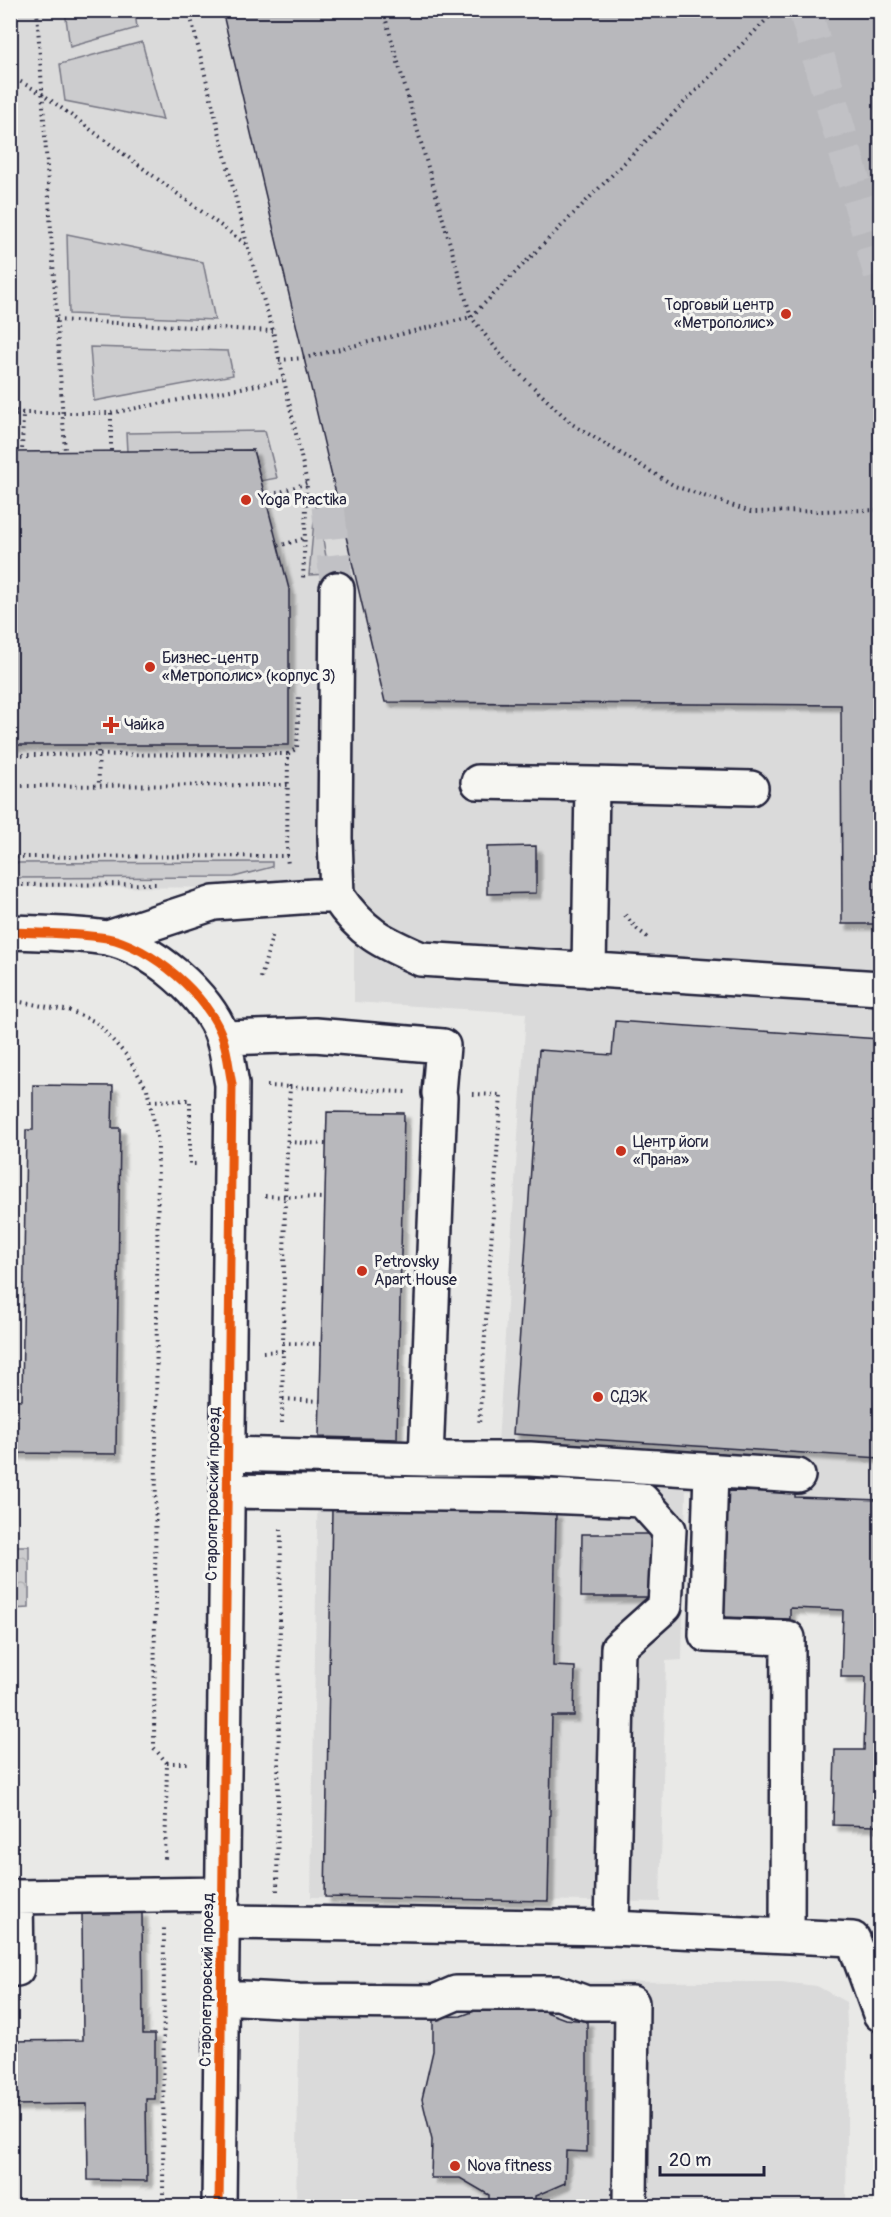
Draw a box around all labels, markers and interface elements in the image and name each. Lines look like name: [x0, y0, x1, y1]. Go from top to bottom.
place label: Торговый центр «Метрополис»: [664, 295, 774, 333]
marker: Торговый центр «Метрополис»: [779, 307, 793, 321]
place label: Yoga Practika: [257, 490, 347, 510]
marker: Yoga Practika: [239, 493, 253, 507]
place label: Бизнес-центр «Метрополис» (корпус 3): [162, 648, 336, 686]
marker: Бизнес-центр «Метрополис» (корпус 3): [143, 660, 157, 674]
place label: Чайка: [124, 715, 164, 735]
marker: Чайка: [102, 716, 120, 734]
place label: Центр йоги «Прана»: [633, 1132, 708, 1170]
marker: Центр йоги «Прана»: [614, 1144, 628, 1158]
place label: Petrovsky Apart House: [374, 1252, 457, 1290]
marker: Petrovsky Apart House: [355, 1264, 369, 1278]
place label: СДЭК: [610, 1387, 648, 1407]
marker: СДЭК: [591, 1390, 605, 1404]
street label: Старопетровский проезд: [201, 1407, 225, 1581]
street label: Старопетровский проезд: [195, 1893, 219, 2067]
scale bar: [660, 2139, 764, 2177]
text: 20 m: [669, 2149, 711, 2172]
place label: Nova fitness: [467, 2156, 552, 2176]
marker: Nova fitness: [448, 2159, 462, 2173]

